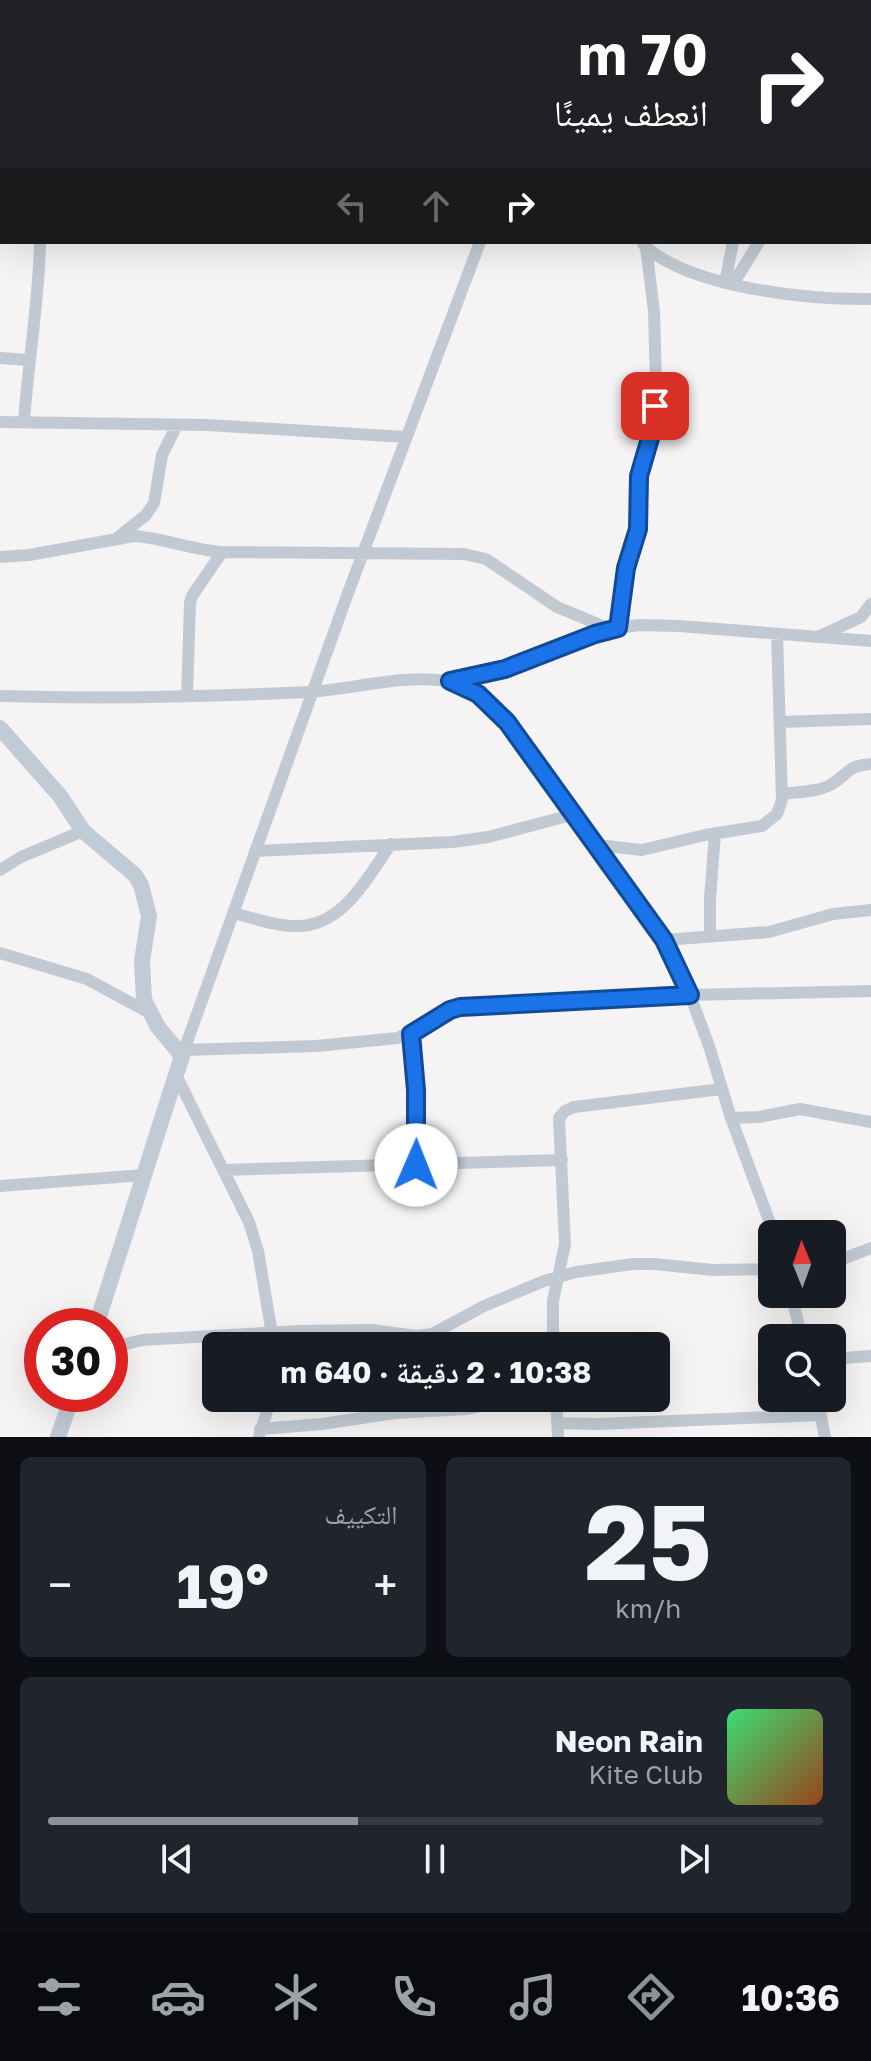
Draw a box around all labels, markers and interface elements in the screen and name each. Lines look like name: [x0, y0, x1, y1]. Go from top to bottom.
text: 70 m: [578, 20, 708, 87]
icon: right: [736, 32, 840, 136]
text: انعطف يمينًا: [554, 91, 708, 134]
icon: left: [330, 184, 374, 228]
icon: ahead: [414, 184, 458, 228]
icon: right: [498, 184, 542, 228]
pin: [621, 372, 689, 440]
icon: arrive: [633, 384, 677, 428]
position arrow: [374, 1123, 458, 1207]
north arrow: [758, 1220, 846, 1308]
map controls: [758, 1220, 846, 1412]
speed limit sign: 30: [24, 1308, 128, 1412]
button: search: [758, 1324, 846, 1412]
text: 10:38 · 2 دقيقة · 640 m: [280, 1354, 592, 1390]
text: 25: [585, 1478, 712, 1603]
text: التكييف: [325, 1499, 398, 1530]
text: 19°: [177, 1549, 269, 1621]
text: −: [48, 1558, 72, 1611]
text: +: [373, 1558, 398, 1611]
text: km/h: [615, 1593, 681, 1624]
text: Neon Rain: [555, 1723, 703, 1759]
text: Kite Club: [588, 1759, 703, 1790]
icon: previous: [155, 1837, 199, 1881]
icon: pause: [413, 1837, 457, 1881]
icon: next: [672, 1837, 716, 1881]
icon: filters: [31, 1969, 87, 2025]
icon: car: [150, 1969, 206, 2025]
icon: climate: [268, 1969, 324, 2025]
icon: phone: [386, 1969, 442, 2025]
icon: music: [505, 1969, 561, 2025]
icon: directions: [623, 1969, 679, 2025]
text: 10:36: [742, 1976, 840, 2019]

